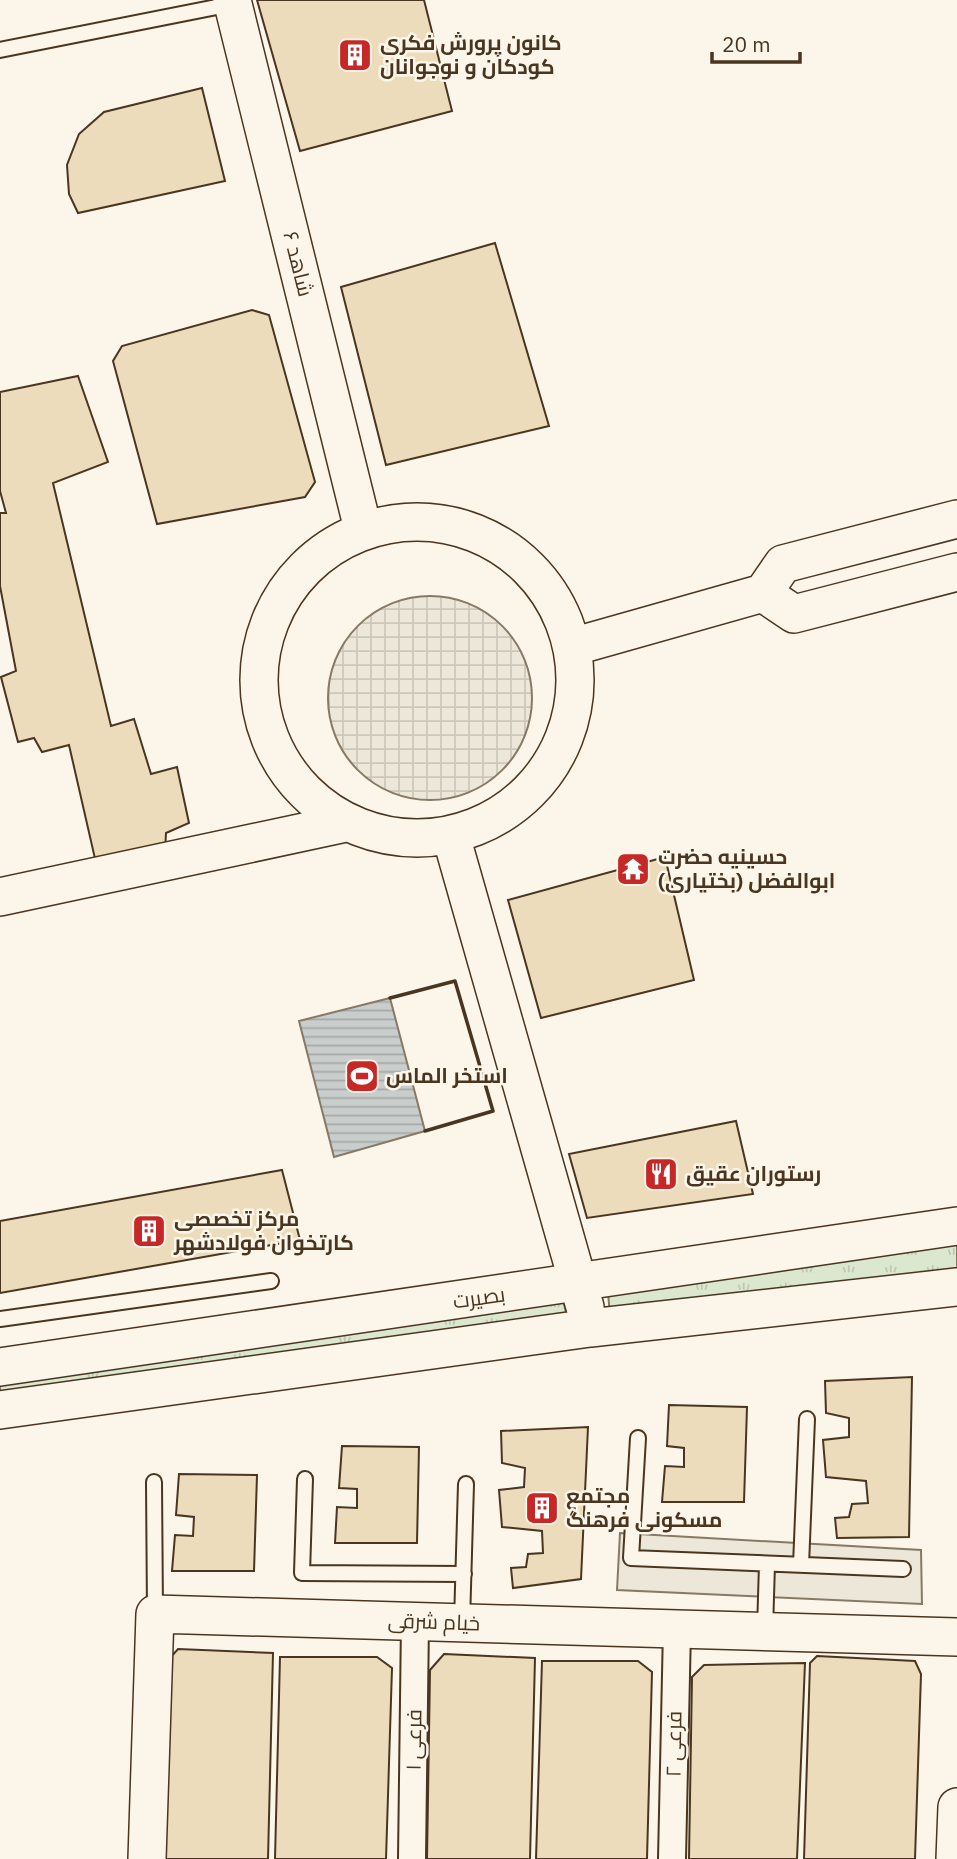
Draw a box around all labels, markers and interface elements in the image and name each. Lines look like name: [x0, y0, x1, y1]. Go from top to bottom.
scale bar: [712, 21, 800, 65]
place label: کانون پرورش فکری کودکان و نوجوانان: [380, 28, 562, 80]
text: 20 m: [722, 30, 771, 58]
building icon: کانون پرورش فکری کودکان و نوجوانان: [336, 36, 374, 74]
street label: شاهد ۶: [277, 228, 321, 299]
place label: حسینیه حضرت ابوالفضل (بختیاری): [658, 842, 835, 894]
temple icon: حسینیه حضرت ابوالفضل (بختیاری): [614, 850, 652, 888]
sports icon: استخر الماس: [343, 1057, 381, 1095]
place label: استخر الماس: [386, 1061, 508, 1089]
restaurant icon: رستوران عقیق: [642, 1155, 680, 1193]
place label: رستوران عقیق: [686, 1159, 821, 1187]
place label: مرکز تخصصی کارتخوان فولادشهر: [173, 1204, 354, 1256]
building icon: مرکز تخصصی کارتخوان فولادشهر: [130, 1212, 168, 1250]
street label: بصیرت: [451, 1279, 507, 1315]
place label: مجتمع مسکونی فرهنگ: [566, 1481, 722, 1533]
building icon: مجتمع مسکونی فرهنگ: [523, 1489, 561, 1527]
street label: خیام شرقی: [387, 1605, 481, 1638]
street label: فرعی ۱: [398, 1709, 428, 1771]
street label: فرعی ۲: [658, 1711, 688, 1777]

